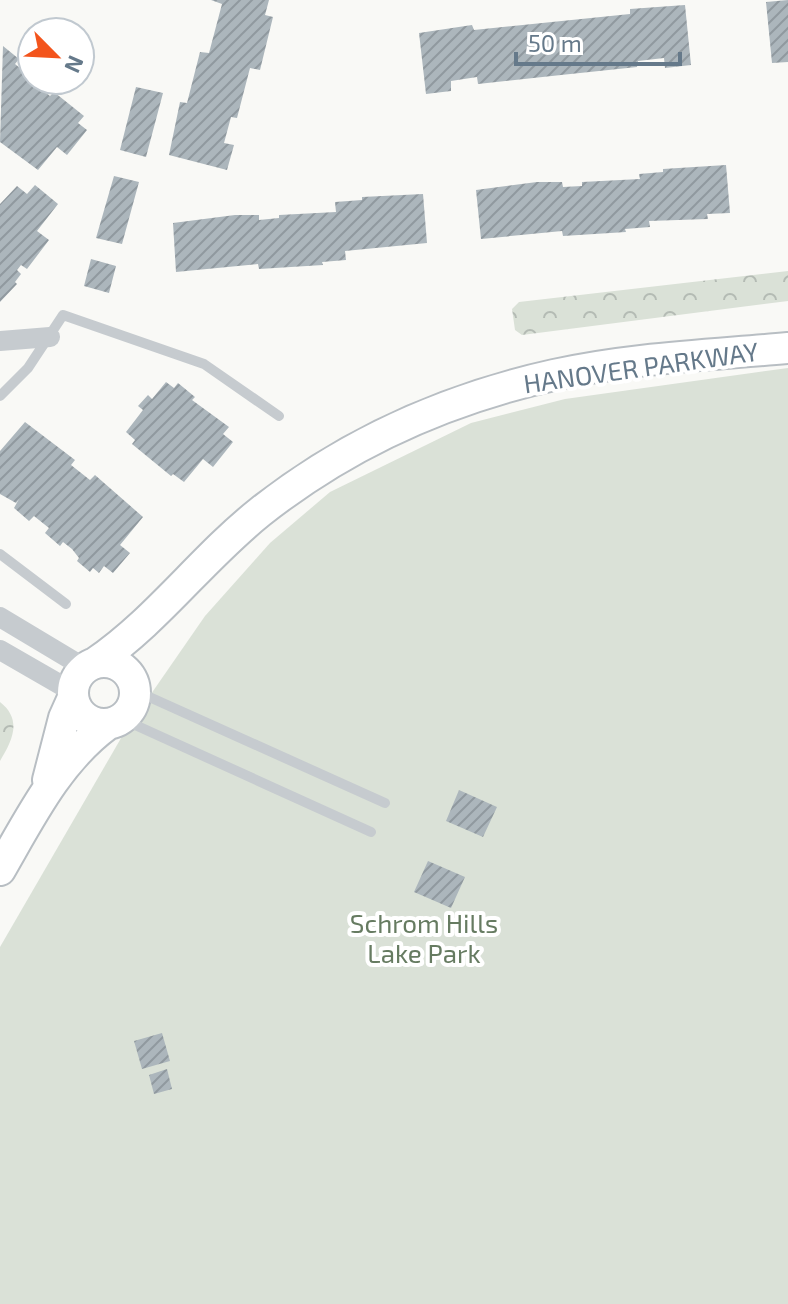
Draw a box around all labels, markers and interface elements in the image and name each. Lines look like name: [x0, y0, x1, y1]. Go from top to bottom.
north arrow: [16, 16, 96, 96]
scale bar: [516, 16, 680, 66]
text: 50 m: [528, 28, 582, 57]
text: N: [60, 52, 90, 77]
street label: HANOVER PARKWAY: [521, 335, 760, 398]
park label: Schrom Hills Lake Park: [350, 907, 498, 968]

